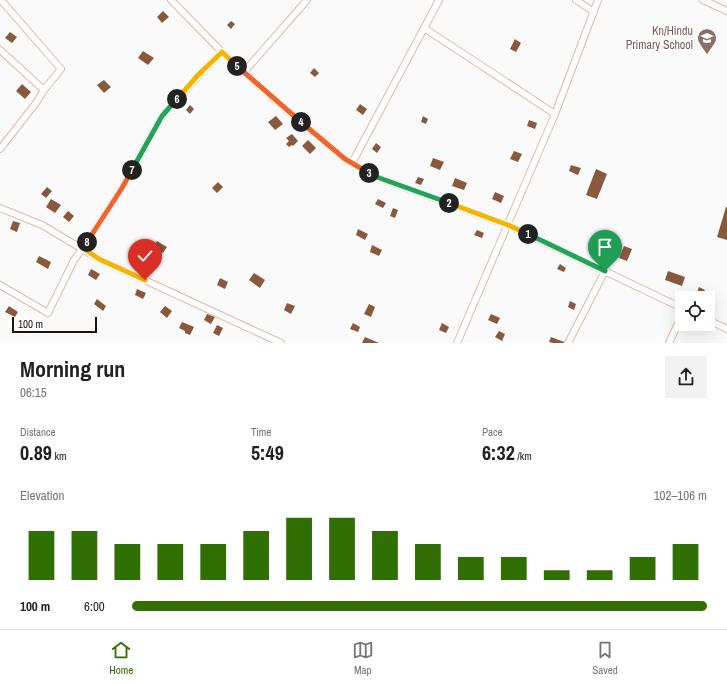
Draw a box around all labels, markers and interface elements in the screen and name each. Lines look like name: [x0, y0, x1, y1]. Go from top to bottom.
place label: Kn/Hindu Primary School: [626, 23, 693, 53]
school or university icon: Kn/Hindu Primary School: [696, 27, 718, 55]
pin: 5: [227, 56, 247, 76]
text: 5: [234, 59, 240, 73]
pin: 6: [167, 89, 187, 109]
text: 6: [174, 92, 180, 106]
pin: 4: [291, 112, 311, 132]
text: 4: [298, 115, 304, 129]
pin: 7: [122, 160, 142, 180]
text: 7: [129, 163, 135, 177]
pin: 3: [359, 163, 379, 183]
text: 3: [366, 166, 372, 180]
pin: 2: [439, 193, 459, 213]
text: 2: [446, 196, 452, 210]
pin: 1: [518, 224, 538, 244]
text: 1: [525, 227, 531, 241]
pin: [588, 230, 622, 271]
pin: 8: [77, 232, 97, 252]
text: 8: [84, 235, 90, 249]
icon: arrive: [594, 236, 616, 258]
pin: [128, 239, 162, 280]
icon: check: [134, 245, 156, 267]
map controls: [675, 291, 715, 331]
button: locate: [675, 291, 715, 331]
scale bar: [12, 315, 97, 334]
text: 100 m: [18, 317, 43, 331]
text: Morning run: [20, 354, 125, 384]
button: share: [665, 356, 707, 398]
text: 06:15: [20, 384, 47, 401]
text: Distance: [20, 425, 56, 439]
text: Time: [251, 425, 271, 439]
text: Pace: [482, 425, 503, 439]
text: 0.89: [20, 439, 52, 466]
text: 5:49: [251, 439, 284, 466]
text: 6:32: [482, 439, 515, 466]
text: km: [52, 449, 66, 463]
text: /km: [515, 449, 532, 463]
text: Elevation: [20, 487, 64, 504]
text: 102–106 m: [654, 487, 707, 504]
text: 100 m: [20, 598, 50, 615]
text: 6:00: [84, 598, 105, 615]
tab: Home: [109, 639, 133, 677]
tab: Map: [352, 639, 374, 677]
tab: Saved: [592, 639, 618, 677]

